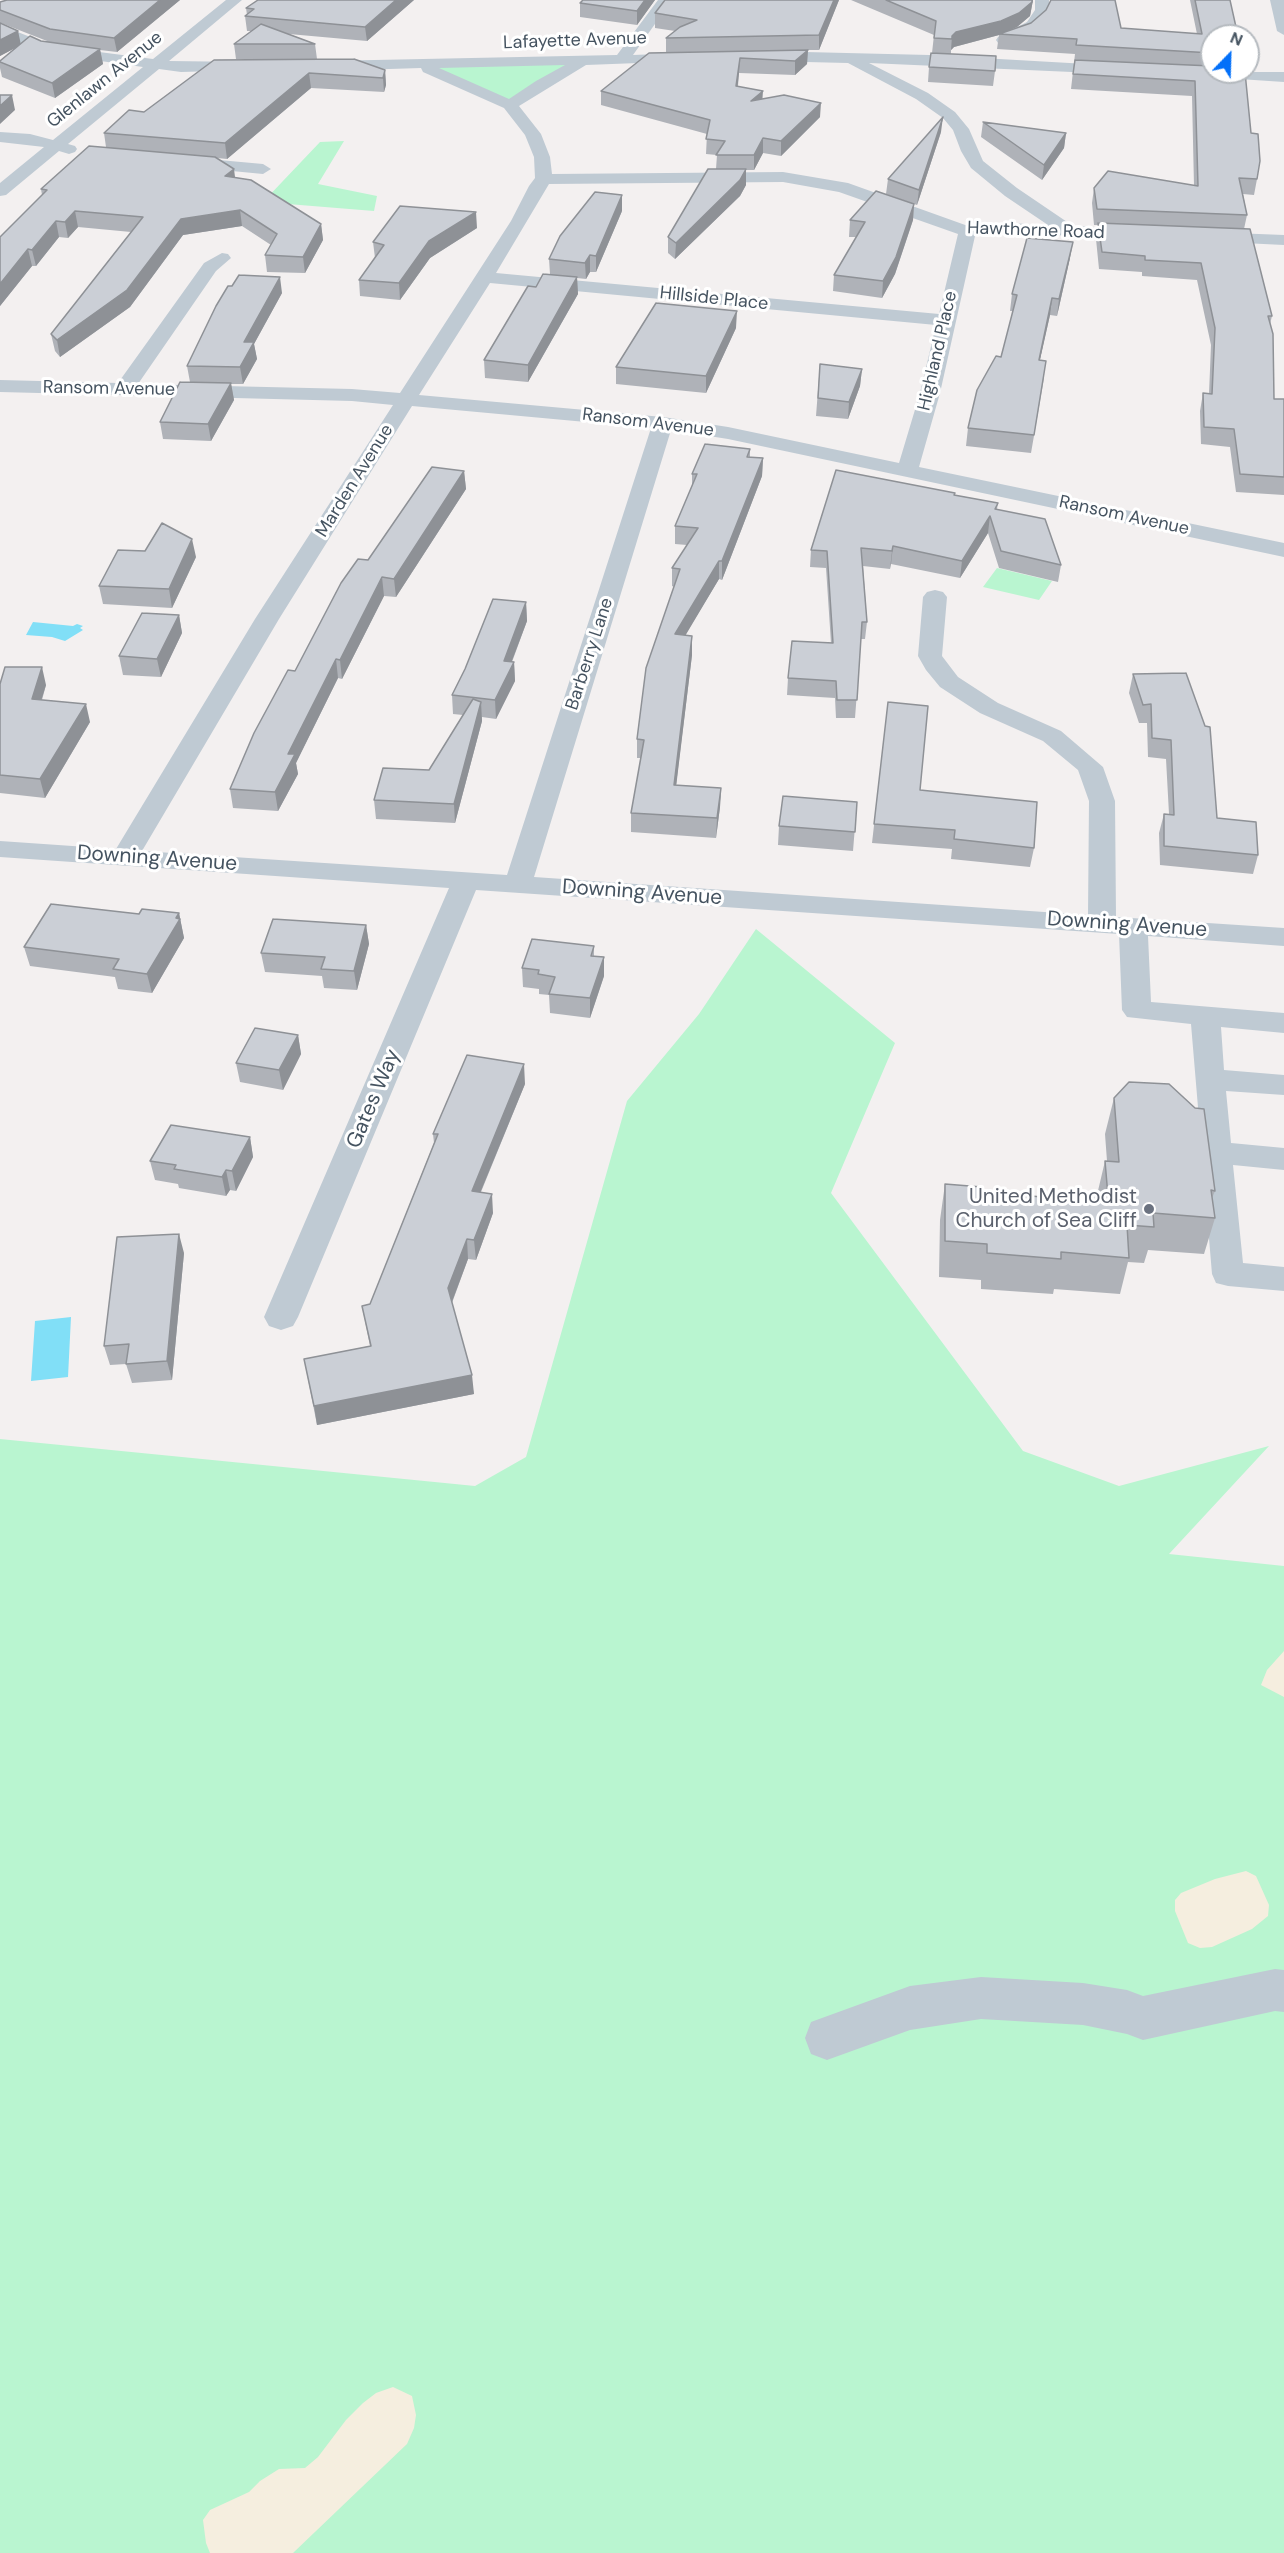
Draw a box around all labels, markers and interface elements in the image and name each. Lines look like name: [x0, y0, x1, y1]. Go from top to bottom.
north arrow: [1200, 24, 1260, 84]
street label: Glenlawn Avenue: [43, 27, 167, 133]
text: N: [1227, 27, 1246, 51]
street label: Lafayette Avenue: [503, 28, 647, 54]
street label: Hawthorne Road: [967, 218, 1105, 244]
street label: Hillside Place: [659, 283, 769, 315]
street label: Highland Place: [914, 289, 962, 413]
street label: Ransom Avenue: [43, 377, 175, 401]
street label: Ransom Avenue: [581, 404, 715, 442]
street label: Marden Avenue: [312, 421, 398, 541]
street label: Ransom Avenue: [1057, 492, 1191, 540]
street label: Barberry Lane: [562, 595, 618, 713]
street label: Downing Avenue: [76, 841, 238, 877]
street label: Downing Avenue: [561, 875, 723, 911]
street label: Downing Avenue: [1046, 907, 1208, 943]
street label: Gates Way: [342, 1046, 406, 1152]
place label: United Methodist Church of Sea Cliff: [955, 1184, 1137, 1234]
marker: United Methodist Church of Sea Cliff: [1142, 1202, 1156, 1216]

